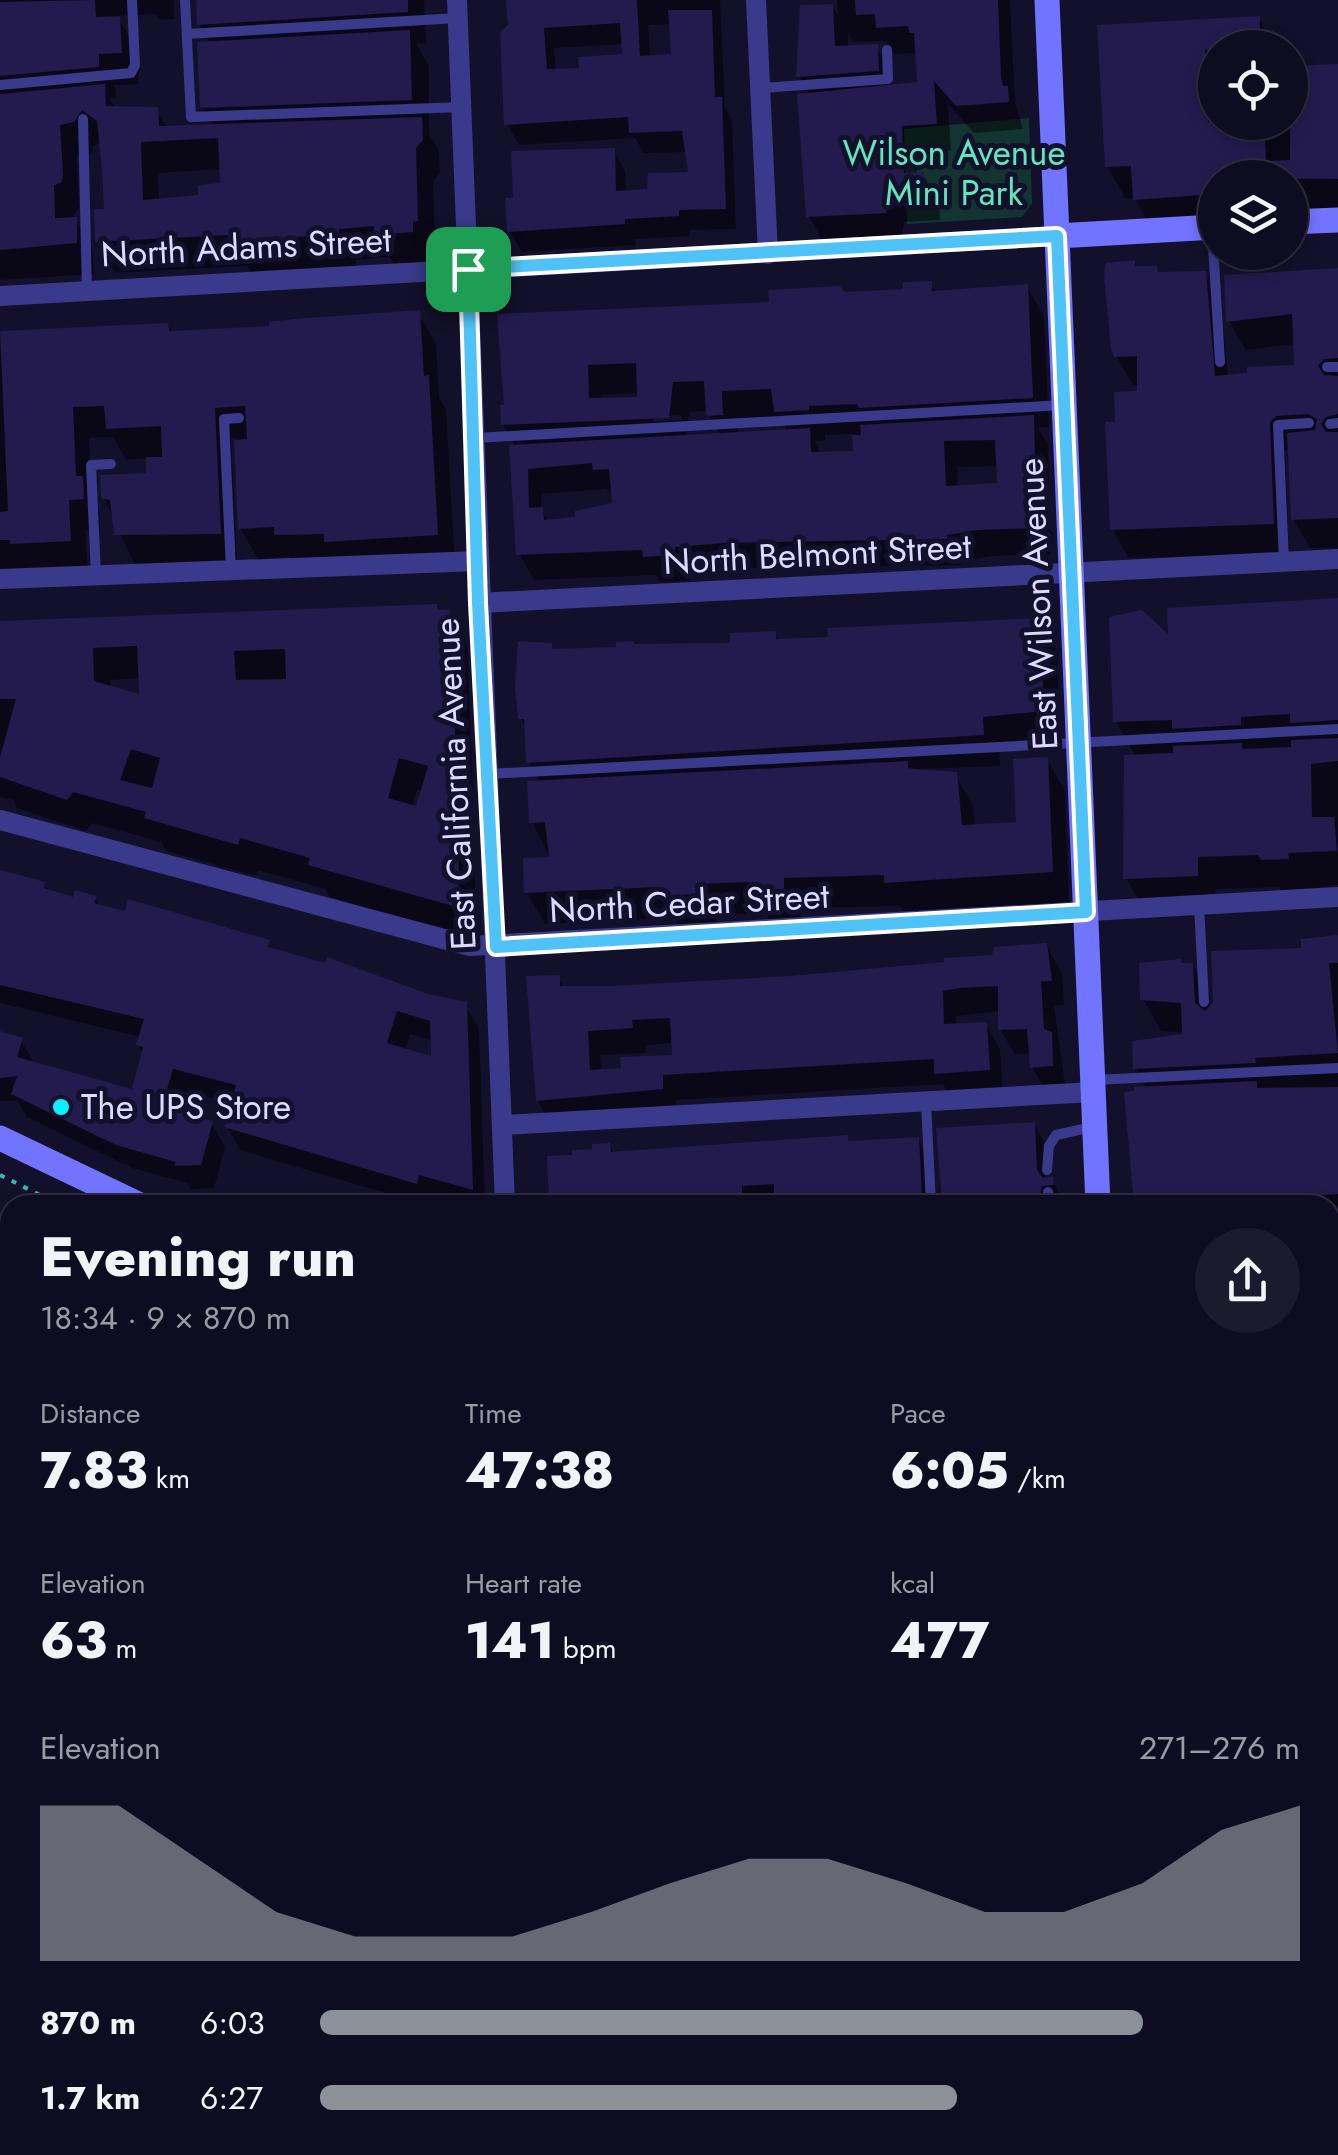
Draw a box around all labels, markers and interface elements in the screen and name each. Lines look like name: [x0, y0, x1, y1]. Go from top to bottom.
map controls: [1198, 30, 1308, 270]
button: locate: [1198, 30, 1308, 140]
park label: Wilson Avenue Mini Park: [843, 128, 1065, 218]
button: layers: [1198, 160, 1308, 270]
street label: North Adams Street: [99, 214, 393, 280]
pin: [426, 227, 511, 312]
icon: arrive: [441, 242, 496, 297]
street label: East Wilson Avenue: [1005, 457, 1071, 751]
street label: North Belmont Street: [662, 521, 973, 587]
street label: East California Avenue: [421, 617, 489, 951]
street label: North Cedar Street: [548, 871, 831, 935]
place label: The UPS Store: [81, 1082, 291, 1132]
marker: The UPS Store: [50, 1096, 72, 1118]
text: Evening run: [40, 1217, 356, 1297]
button: share: [1195, 1228, 1300, 1333]
text: 18:34 · 9 × 870 m: [40, 1295, 291, 1341]
text: Distance: [40, 1393, 140, 1434]
text: Time: [465, 1393, 522, 1434]
text: Pace: [890, 1393, 946, 1434]
text: 7.83: [40, 1434, 147, 1507]
text: 47:38: [465, 1434, 614, 1507]
text: 6:05: [890, 1434, 1009, 1507]
text: km: [147, 1458, 190, 1499]
text: /km: [1009, 1458, 1066, 1499]
text: Elevation: [40, 1563, 146, 1604]
text: Heart rate: [465, 1563, 582, 1604]
text: kcal: [890, 1563, 935, 1604]
text: 63: [40, 1604, 107, 1677]
text: 141: [465, 1604, 554, 1677]
text: 477: [890, 1604, 989, 1677]
text: m: [107, 1628, 137, 1669]
text: bpm: [554, 1628, 616, 1669]
text: Elevation: [40, 1725, 161, 1771]
text: 271–276 m: [1139, 1725, 1300, 1771]
text: 870 m: [40, 2000, 136, 2046]
text: 6:03: [200, 2000, 265, 2046]
text: 1.7 km: [40, 2075, 140, 2121]
text: 6:27: [200, 2075, 263, 2121]

